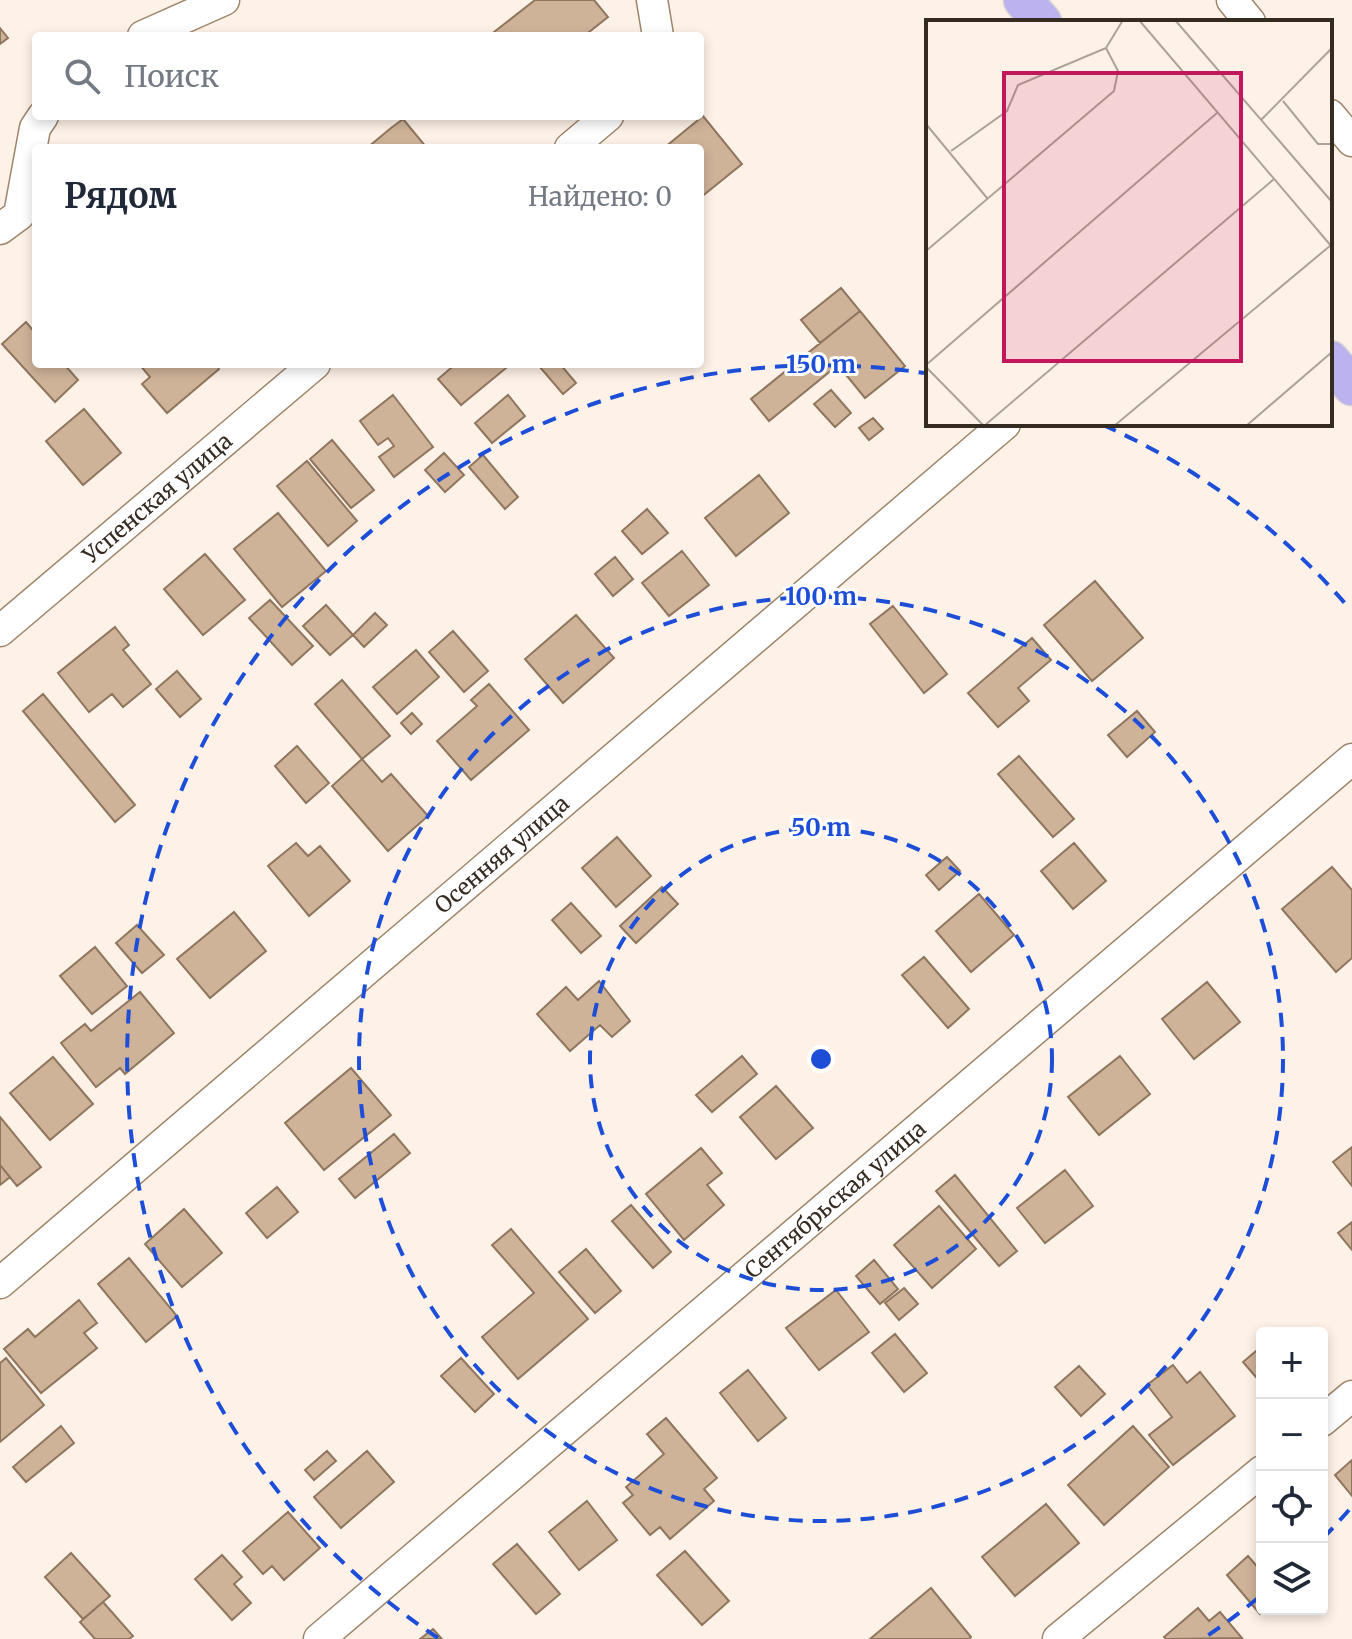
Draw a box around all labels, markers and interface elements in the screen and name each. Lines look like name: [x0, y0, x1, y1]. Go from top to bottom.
inset map: [926, 20, 1332, 426]
search box: [32, 32, 704, 120]
icon: search: [60, 54, 104, 98]
text: Поиск: [124, 57, 219, 95]
text: Рядом: [64, 175, 177, 217]
text: Найдено: 0: [528, 180, 672, 213]
text: 150 m: [786, 349, 856, 380]
street label: Успенская улица: [76, 426, 238, 570]
text: 100 m: [785, 581, 857, 612]
street label: Осенняя улица: [429, 789, 575, 919]
text: 50 m: [791, 812, 851, 843]
centre of rings: [807, 1045, 835, 1073]
street label: Сентябрьская улица: [739, 1114, 932, 1284]
map controls: [1256, 1327, 1328, 1615]
button: +: [1256, 1327, 1328, 1399]
button: −: [1256, 1399, 1328, 1471]
button: locate: [1256, 1471, 1328, 1543]
button: layers: [1256, 1543, 1328, 1615]

